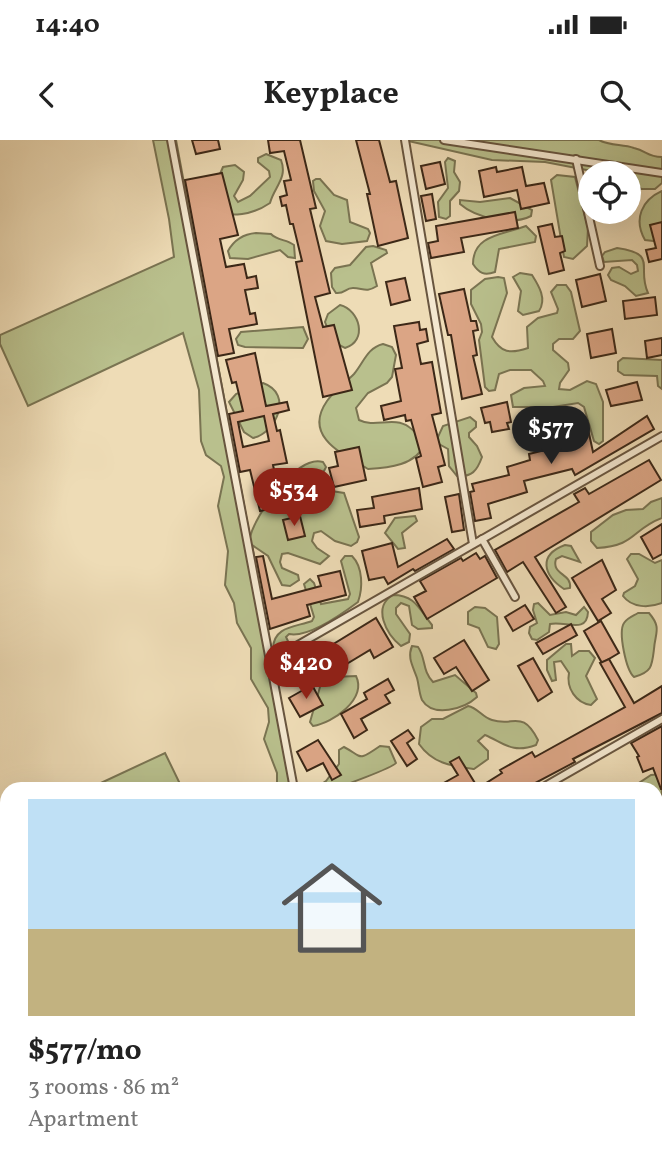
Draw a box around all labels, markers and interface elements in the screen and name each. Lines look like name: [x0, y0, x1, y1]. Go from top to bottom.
text: 14:40: [35, 7, 100, 43]
text: Keyplace: [263, 73, 399, 117]
icon: back: [28, 76, 66, 114]
icon: search: [596, 76, 634, 114]
map controls: [578, 161, 641, 224]
button: locate: [578, 161, 641, 224]
pin: $577: [510, 406, 592, 466]
text: $577: [528, 413, 574, 445]
pin: $534: [253, 468, 335, 528]
text: $534: [269, 475, 319, 507]
pin: $420: [265, 642, 347, 701]
text: $420: [280, 648, 332, 680]
icon: home: [269, 845, 395, 971]
text: $577/mo: [28, 1030, 142, 1072]
text: 3 rooms · 86 m²: [28, 1072, 179, 1104]
text: Apartment: [28, 1104, 139, 1136]

